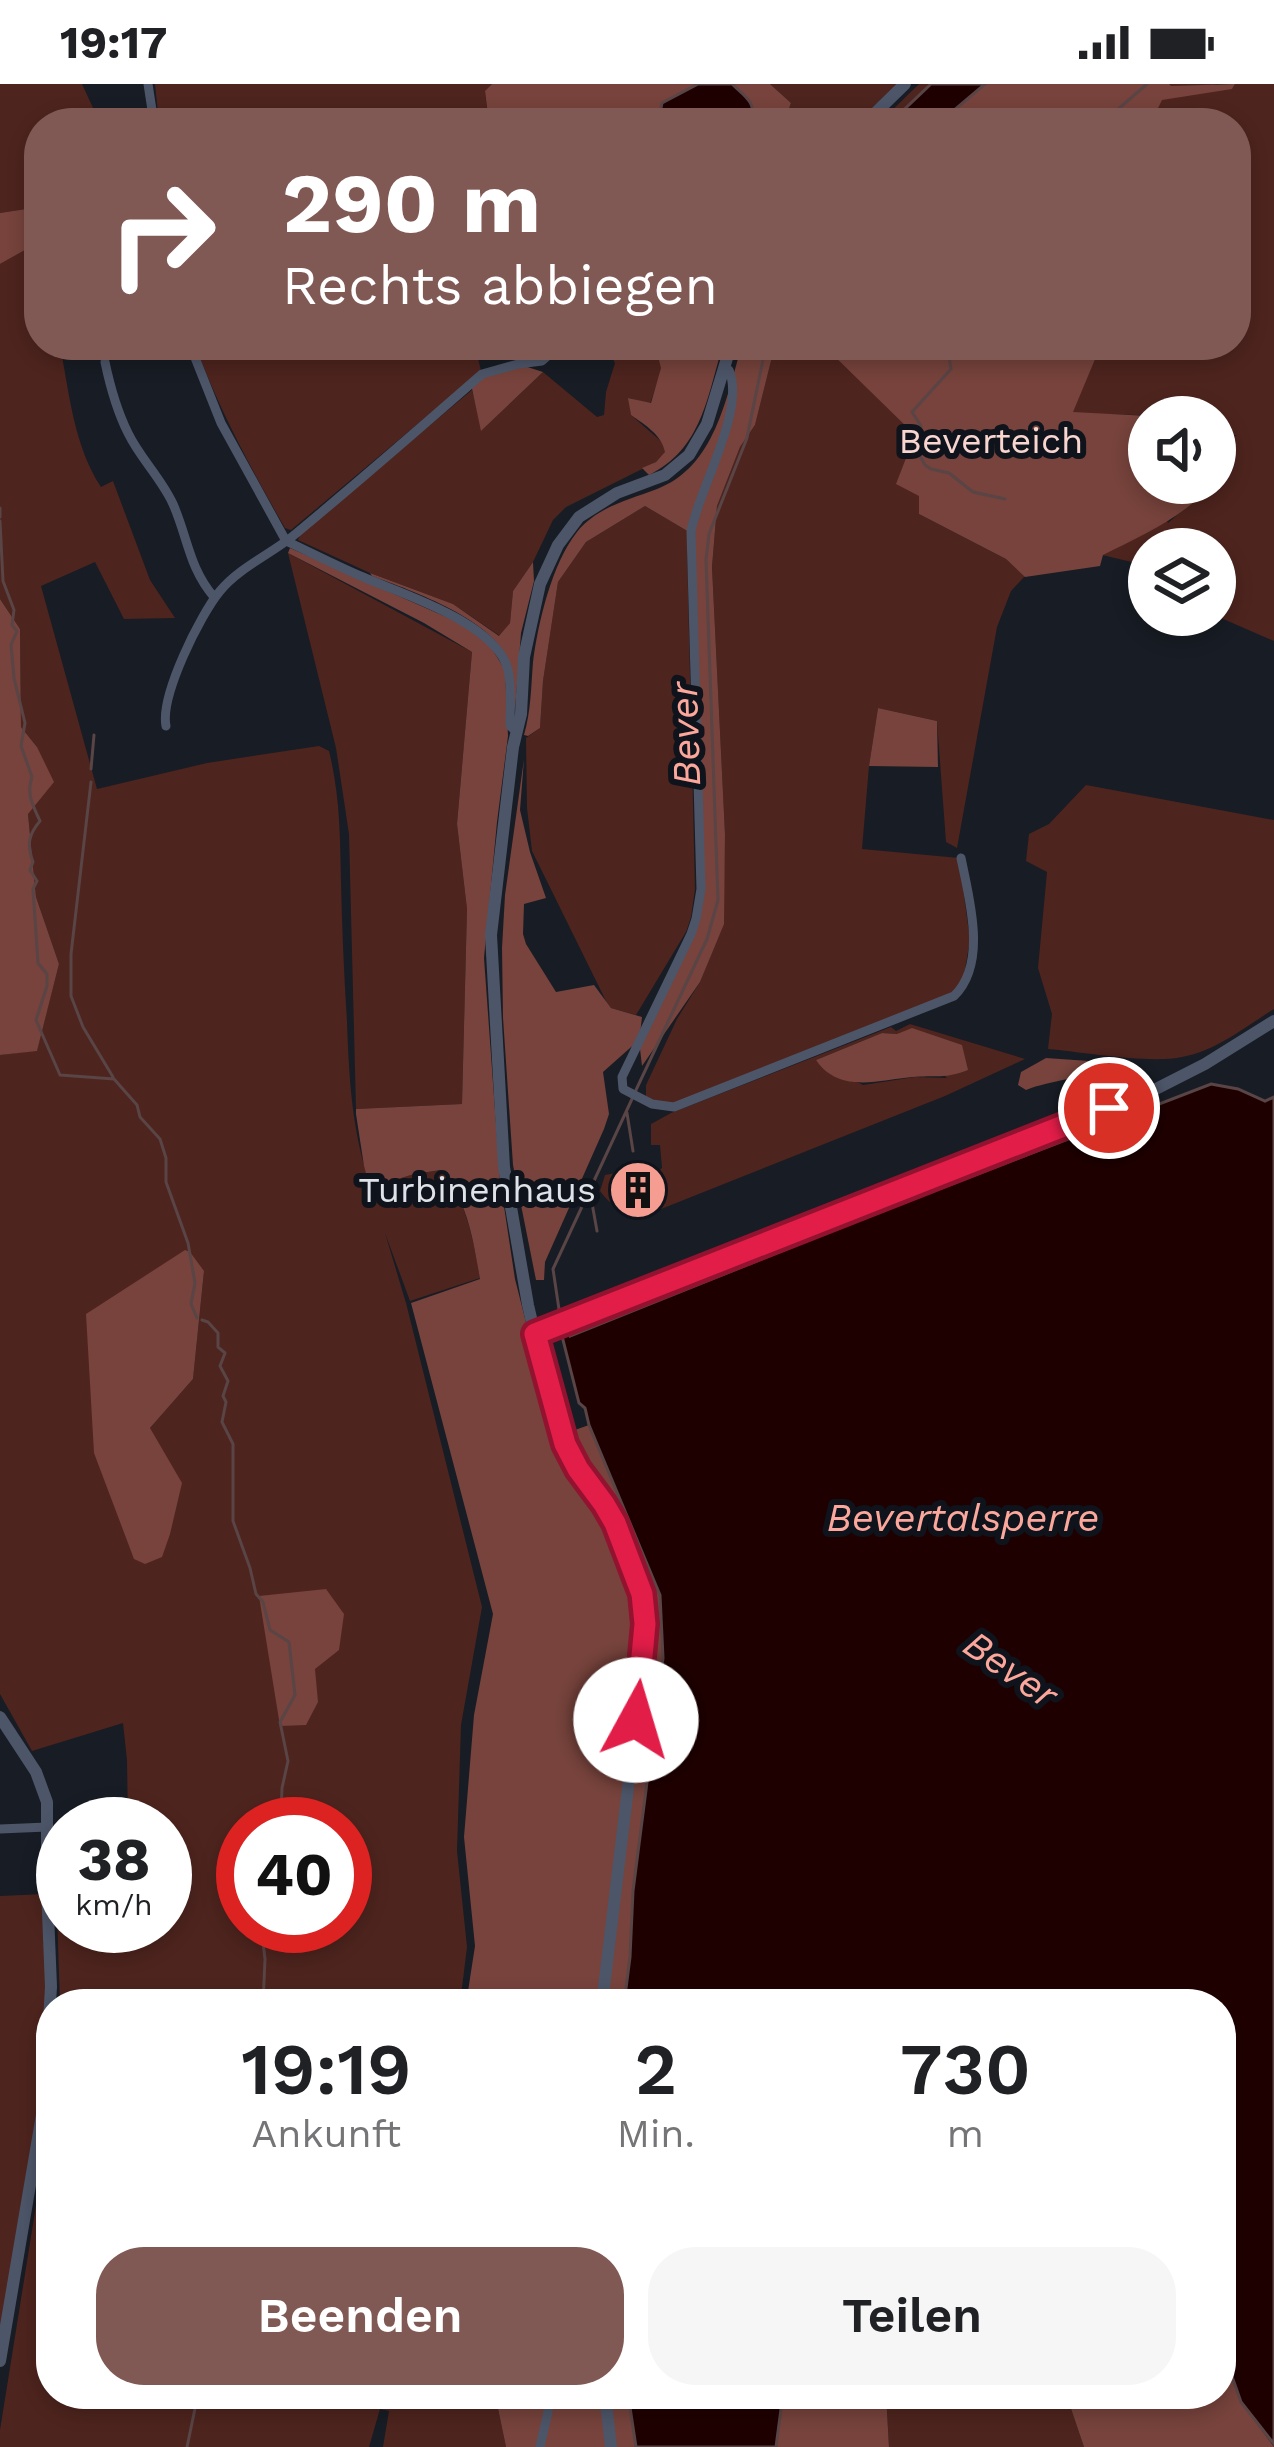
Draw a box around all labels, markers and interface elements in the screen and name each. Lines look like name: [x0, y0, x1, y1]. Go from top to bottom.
text: 19:17: [60, 16, 167, 69]
text: 290 m: [282, 154, 541, 252]
icon: right: [84, 156, 240, 312]
text: Rechts abbiegen: [282, 254, 718, 317]
map controls: [1128, 396, 1236, 636]
button: sound: [1128, 396, 1236, 504]
park label: Beverteich: [899, 420, 1083, 462]
button: layers: [1128, 528, 1236, 636]
water label: Bever: [661, 679, 709, 787]
pin: [1058, 1057, 1160, 1159]
icon: arrive: [1076, 1075, 1142, 1141]
building icon: Turbinenhaus: [607, 1159, 669, 1221]
place label: Turbinenhaus: [358, 1169, 596, 1211]
water label: Bevertalsperre: [827, 1495, 1099, 1540]
water label: Bever: [955, 1621, 1068, 1718]
position arrow: [573, 1657, 699, 1783]
speed limit sign: 40: [216, 1797, 372, 1953]
text: 38: [77, 1824, 151, 1895]
text: km/h: [75, 1887, 153, 1922]
text: 19:19: [241, 2027, 412, 2111]
text: 2: [634, 2027, 677, 2111]
text: 730: [900, 2027, 1031, 2111]
text: Ankunft: [252, 2111, 401, 2156]
text: Min.: [617, 2111, 695, 2156]
text: m: [947, 2111, 984, 2156]
button: Beenden: [96, 2247, 624, 2385]
button: Teilen: [648, 2247, 1176, 2385]

